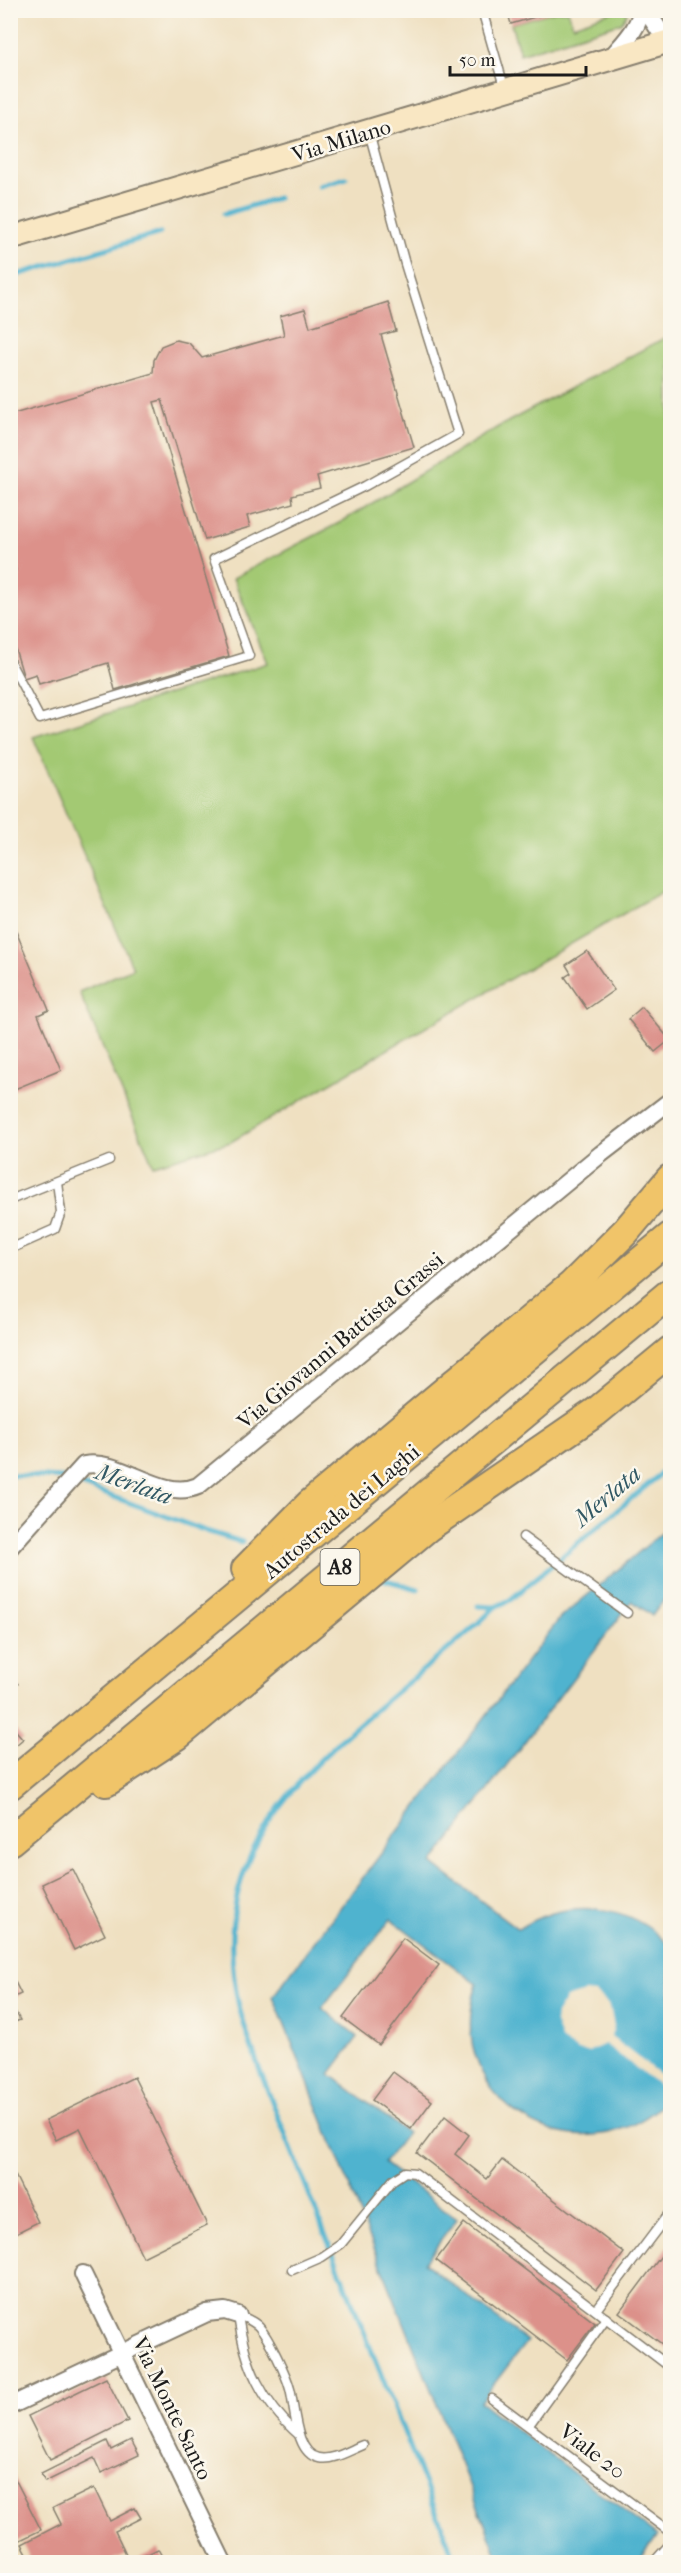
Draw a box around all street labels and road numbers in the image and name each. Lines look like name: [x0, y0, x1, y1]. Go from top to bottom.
street label: Via Milano: [288, 114, 394, 169]
street label: Via Giovanni Battista Grassi: [231, 1246, 450, 1435]
street label: Autostrada dei Laghi: [257, 1438, 425, 1585]
road number: A8: [320, 1549, 360, 1585]
street label: Via Monte Santo: [126, 2332, 218, 2484]
street label: Viale 20: [553, 2418, 631, 2485]

